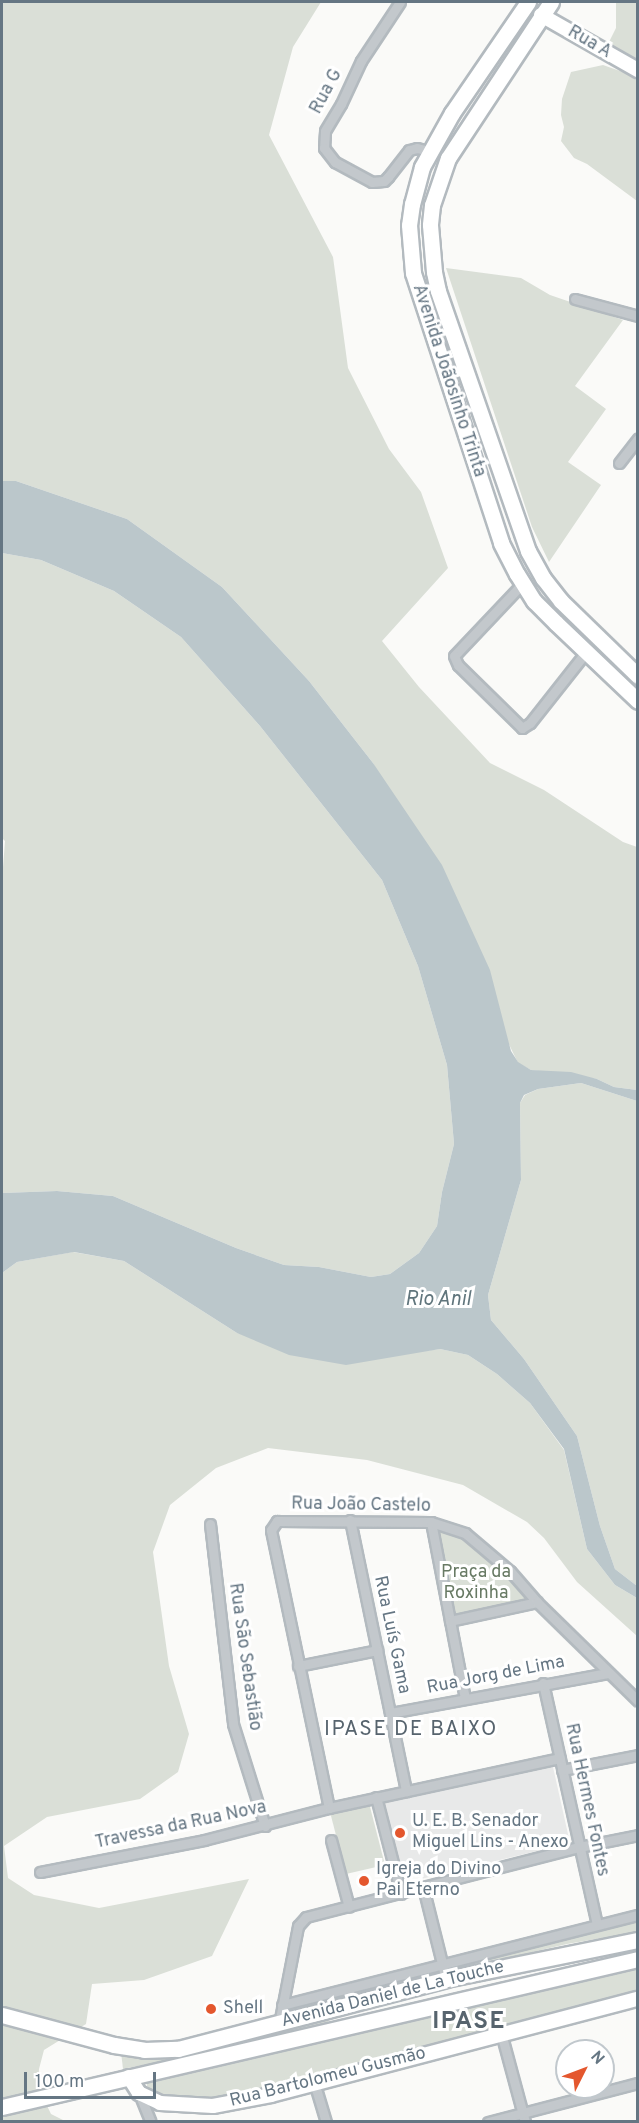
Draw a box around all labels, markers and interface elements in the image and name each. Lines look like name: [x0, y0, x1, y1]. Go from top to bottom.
street label: Rua A: [563, 22, 615, 64]
street label: Rua G: [306, 66, 348, 118]
street label: Avenida Joãosinho Trinta: [406, 282, 490, 480]
water label: Rio Anil: [405, 1288, 471, 1312]
street label: Rua João Castelo: [291, 1494, 431, 1518]
park label: Praça da Roxinha: [441, 1563, 511, 1606]
street label: Rua Luís Gama: [368, 1574, 414, 1696]
street label: Rua São Sebastião: [223, 1582, 265, 1732]
street label: Rua Jorg de Lima: [425, 1652, 567, 1700]
district label: IPASE DE BAIXO: [324, 1717, 498, 1743]
street label: Rua Hermes Fontes: [559, 1722, 613, 1878]
street label: Travessa da Rua Nova: [93, 1797, 269, 1855]
place label: U. E. B. Senador Miguel Lins - Anexo: [412, 1812, 569, 1854]
marker: U. E. B. Senador Miguel Lins - Anexo: [393, 1826, 407, 1840]
place label: Igreja do Divino Pai Eterno: [376, 1860, 501, 1902]
marker: Igreja do Divino Pai Eterno: [357, 1874, 371, 1888]
street label: Avenida Daniel de La Touche: [279, 1957, 507, 2033]
place label: Shell: [223, 1998, 263, 2020]
marker: Shell: [204, 2002, 218, 2016]
district label: IPASE: [432, 2009, 506, 2037]
north arrow: [555, 2039, 615, 2099]
street label: Rua Bartolomeu Gusmão: [228, 2043, 428, 2113]
text: N: [586, 2047, 608, 2069]
scale bar: [27, 2060, 159, 2098]
text: 100 m: [35, 2071, 84, 2094]

